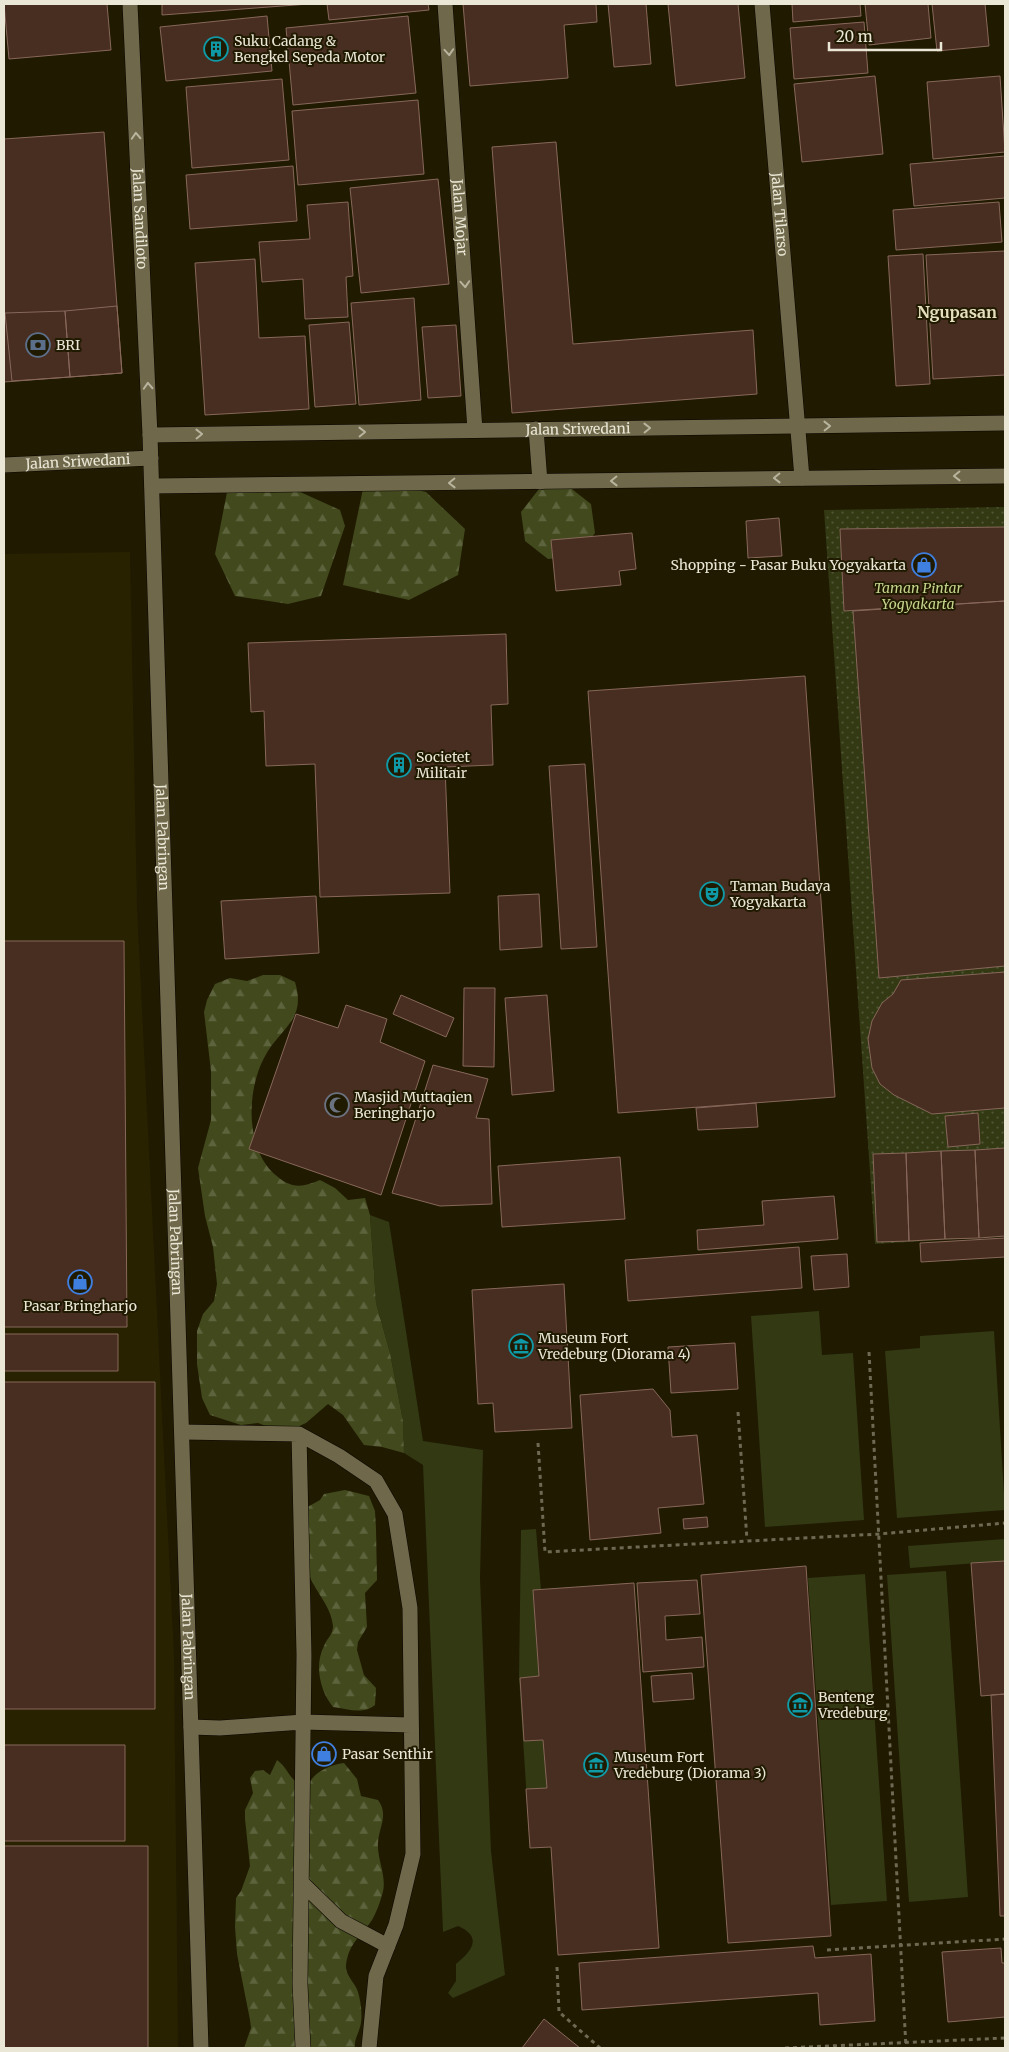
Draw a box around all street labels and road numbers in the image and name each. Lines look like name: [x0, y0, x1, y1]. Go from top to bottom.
street label: Jalan Sandiloto: [129, 167, 151, 270]
street label: Jalan Tilarso: [767, 171, 792, 257]
street label: Jalan Mojar: [448, 178, 472, 256]
street label: Jalan Sriwedani: [524, 419, 631, 439]
street label: Jalan Sriwedani: [24, 450, 131, 473]
street label: Jalan Pabringan: [152, 783, 173, 891]
street label: Jalan Pabringan: [165, 1188, 186, 1296]
street label: Jalan Pabringan: [178, 1592, 199, 1701]

